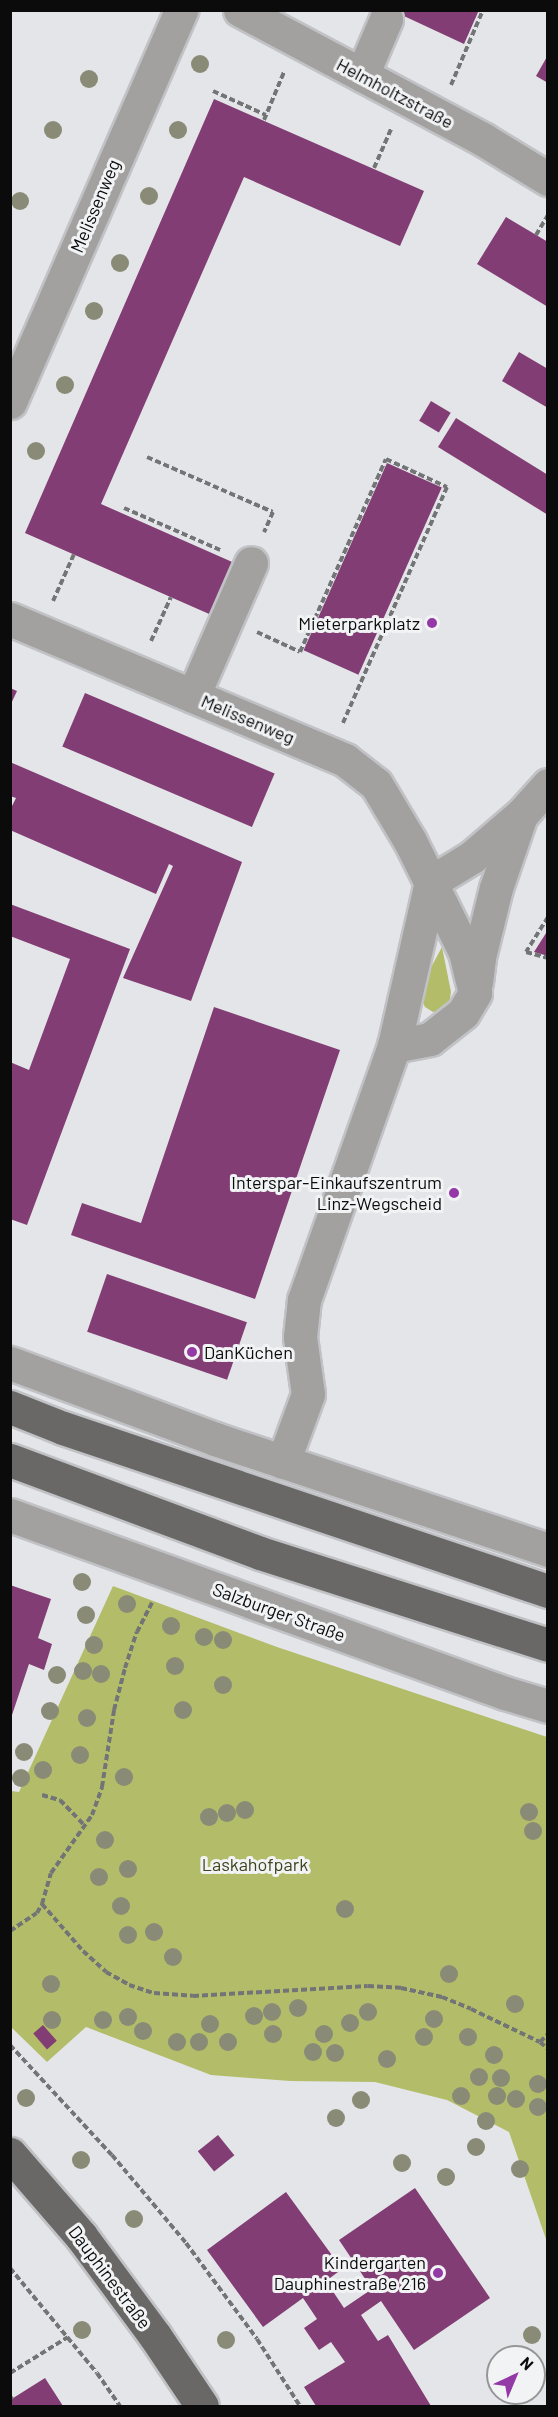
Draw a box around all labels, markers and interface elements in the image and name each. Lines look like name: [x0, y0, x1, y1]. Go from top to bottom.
street label: Helmholtzstraße: [333, 53, 457, 133]
street label: Melissenweg: [66, 156, 124, 256]
place label: Mieterparkplatz: [298, 612, 420, 634]
marker: Mieterparkplatz: [425, 616, 439, 630]
street label: Melissenweg: [198, 690, 298, 748]
place label: Interspar-Einkaufszentrum Linz-Wegscheid: [231, 1172, 442, 1214]
marker: Interspar-Einkaufszentrum Linz-Wegscheid: [447, 1186, 461, 1200]
place label: DanKüchen: [204, 1341, 293, 1363]
marker: DanKüchen: [185, 1345, 199, 1359]
street label: Salzburger Straße: [210, 1578, 348, 1646]
park label: Laskahofpark: [202, 1853, 308, 1875]
street label: Dauphinestraße: [64, 2221, 156, 2333]
place label: Kindergarten Dauphinestraße 216: [274, 2252, 426, 2294]
marker: Kindergarten Dauphinestraße 216: [431, 2266, 445, 2280]
north arrow: [486, 2345, 546, 2405]
text: N: [517, 2353, 538, 2374]

